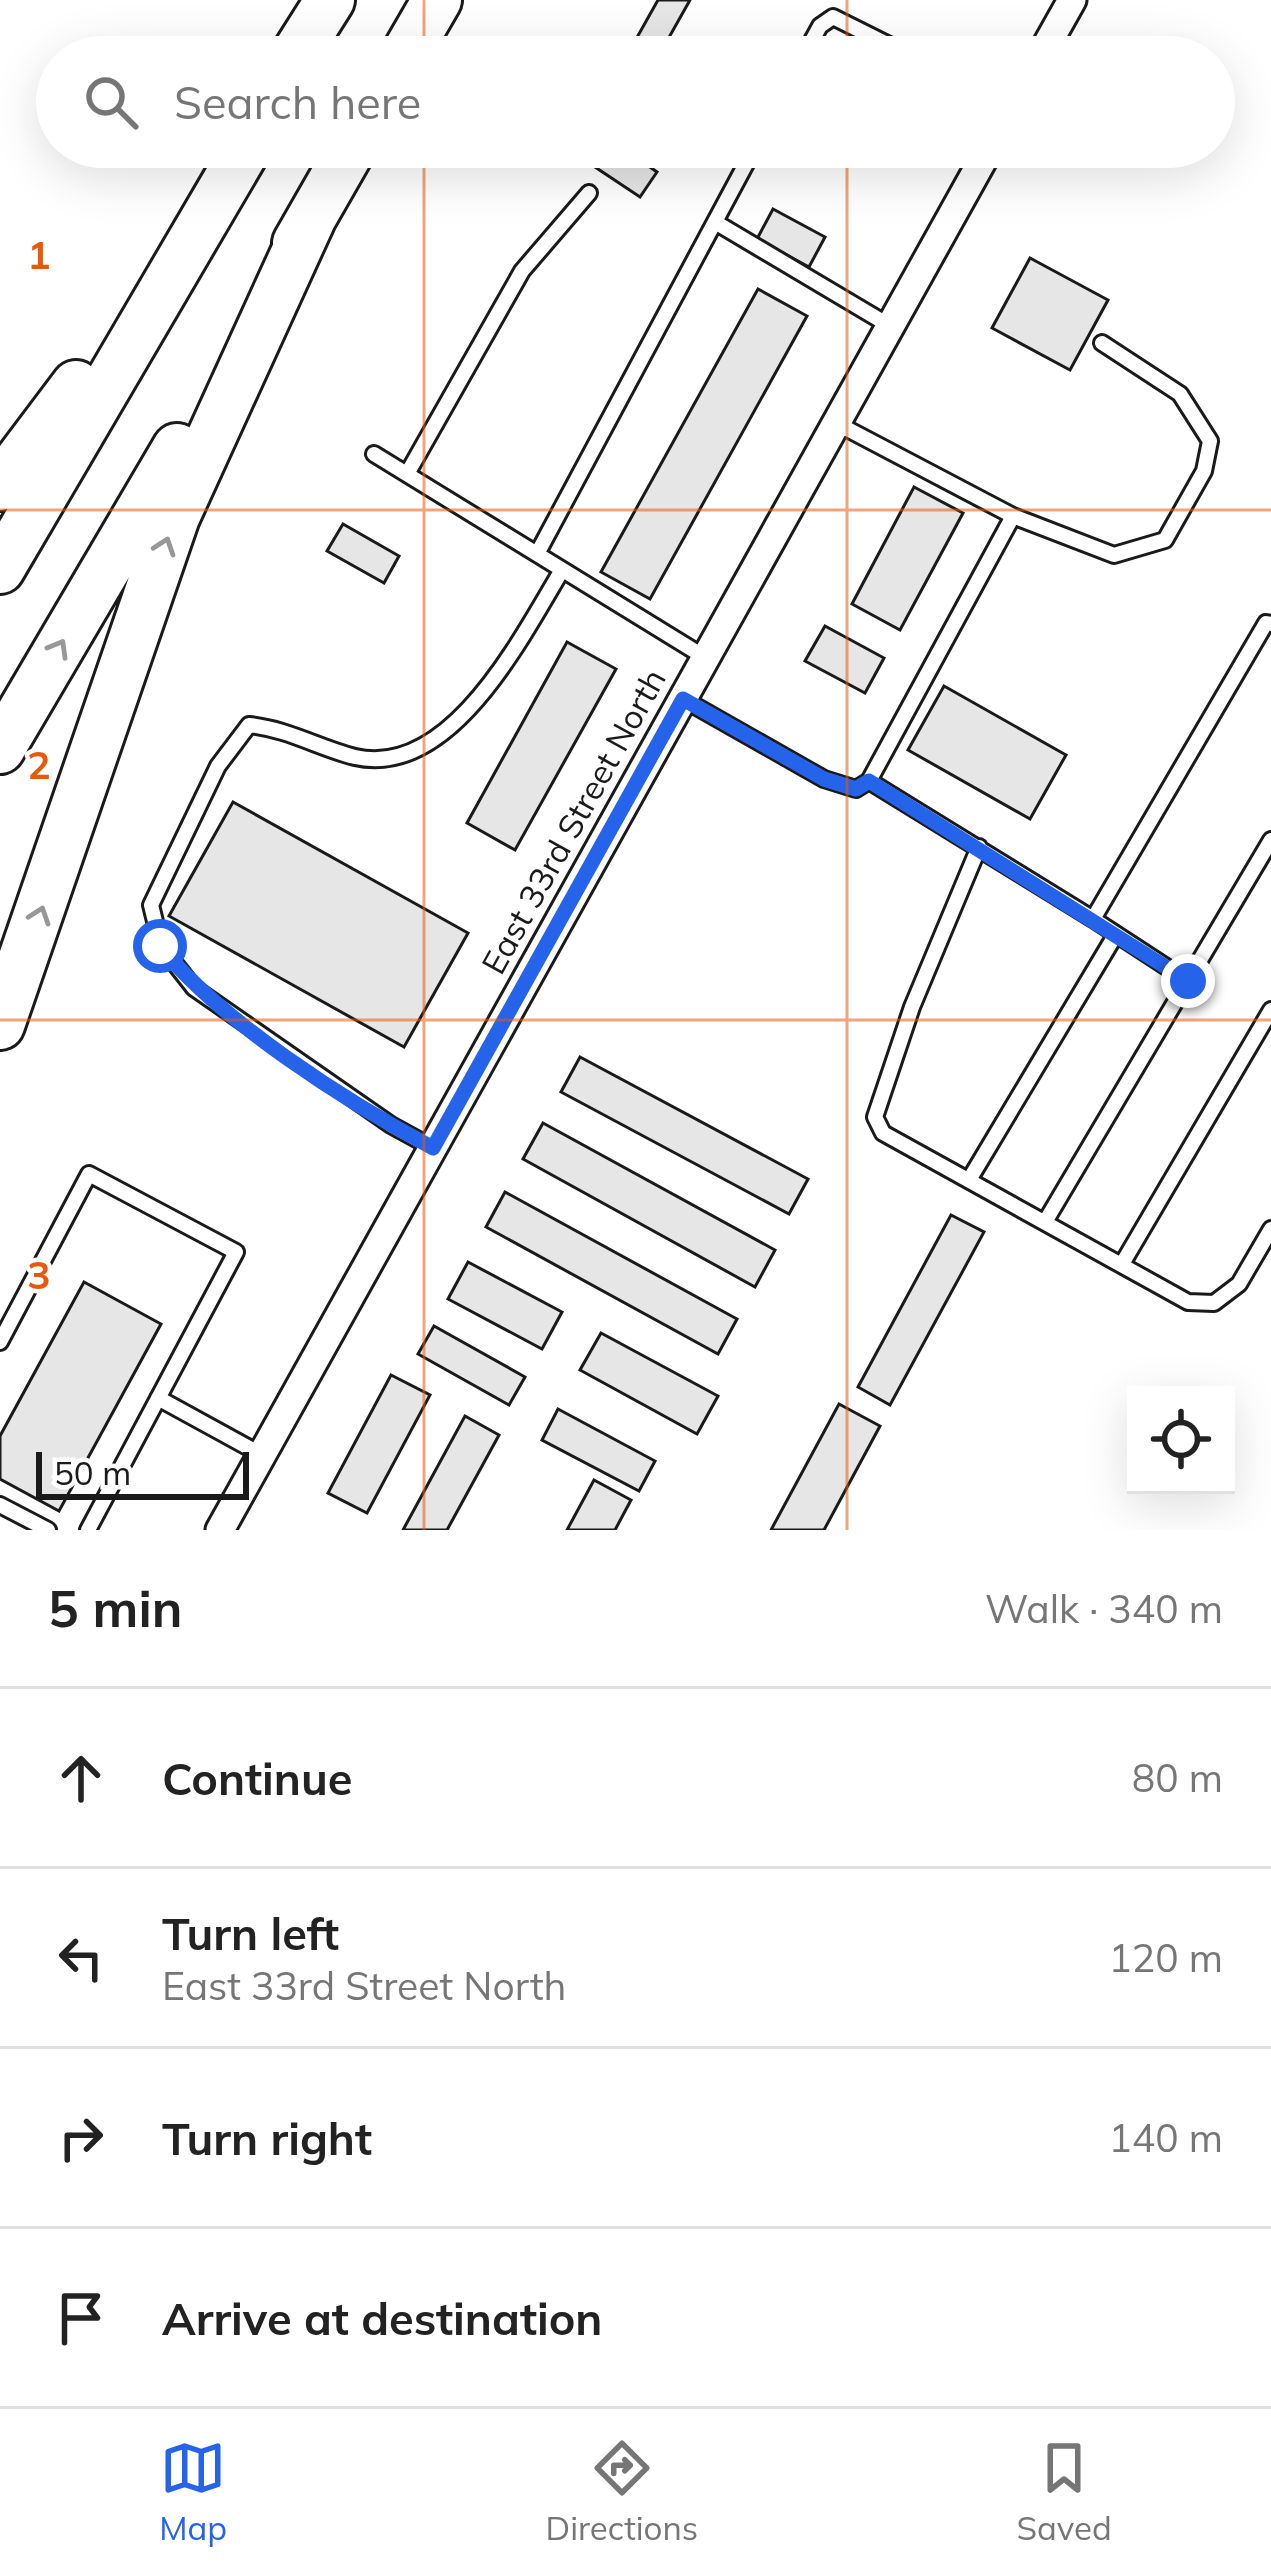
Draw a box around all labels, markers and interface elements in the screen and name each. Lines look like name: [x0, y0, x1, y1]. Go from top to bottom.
search box: [36, 36, 1235, 168]
icon: search: [78, 69, 144, 135]
text: Search here: [174, 74, 421, 130]
text: 1: [27, 230, 51, 279]
one-way arrow: [151, 536, 175, 557]
one-way arrow: [45, 639, 68, 661]
street label: East 33rd Street North: [472, 661, 674, 981]
text: 2: [27, 740, 51, 789]
one-way arrow: [26, 906, 50, 927]
route start: [133, 919, 187, 973]
route end: [1161, 954, 1215, 1008]
text: 3: [27, 1250, 51, 1299]
map controls: [1127, 1386, 1235, 1494]
button: locate: [1127, 1386, 1235, 1494]
scale bar: [36, 1446, 249, 1499]
text: 50 m: [54, 1452, 131, 1493]
text: 5 min: [48, 1576, 183, 1640]
text: Walk · 340 m: [985, 1584, 1223, 1633]
icon: ahead: [48, 1745, 114, 1811]
text: Continue: [162, 1750, 352, 1806]
text: 80 m: [1132, 1753, 1223, 1802]
text: Turn left: [162, 1905, 339, 1961]
icon: left: [48, 1925, 114, 1991]
text: 120 m: [1108, 1933, 1223, 1982]
text: East 33rd Street North: [162, 1961, 566, 2010]
icon: right: [48, 2105, 114, 2171]
text: Turn right: [162, 2110, 372, 2166]
text: 140 m: [1108, 2113, 1223, 2162]
icon: arrive: [48, 2285, 114, 2351]
text: Arrive at destination: [162, 2290, 602, 2346]
tab: Map: [159, 2435, 227, 2548]
tab: Directions: [546, 2435, 698, 2548]
tab: Saved: [1017, 2435, 1112, 2548]

